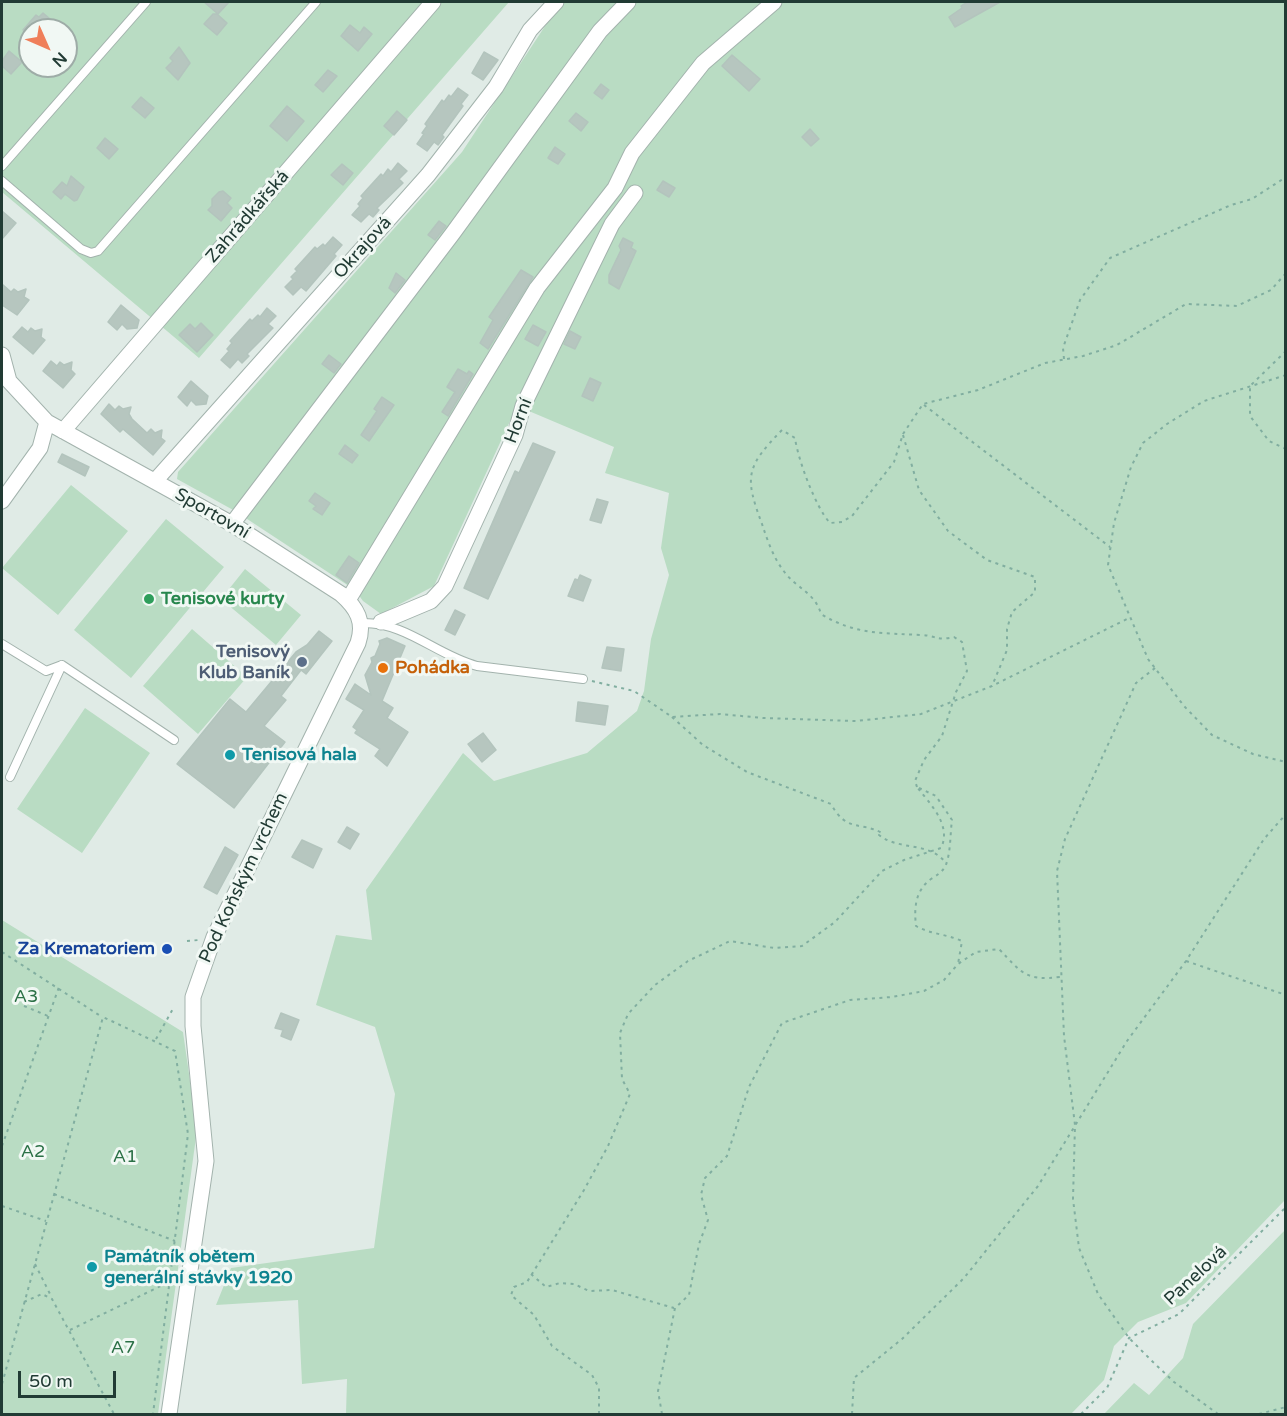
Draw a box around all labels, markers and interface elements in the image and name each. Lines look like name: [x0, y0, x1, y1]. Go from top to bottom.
north arrow: [18, 18, 78, 78]
text: N: [48, 48, 71, 71]
street label: Zahrádkářská: [202, 166, 294, 268]
street label: Okrajová: [329, 212, 397, 284]
street label: Horní: [501, 395, 537, 447]
street label: Sportovní: [171, 484, 253, 544]
place label: Tenisové kurty: [161, 588, 284, 610]
marker: Tenisové kurty: [142, 592, 156, 606]
place label: Tenisový Klub Baník: [199, 641, 290, 684]
marker: Tenisový Klub Baník: [295, 655, 309, 669]
place label: Pohádka: [395, 657, 470, 679]
marker: Pohádka: [376, 661, 390, 675]
place label: Tenisová hala: [242, 744, 357, 766]
marker: Tenisová hala: [223, 748, 237, 762]
street label: Pod Koňským vrchem: [195, 789, 293, 967]
place label: Za Krematoriem: [18, 938, 155, 960]
marker: Za Krematoriem: [160, 942, 174, 956]
park label: A3: [14, 986, 38, 1008]
park label: A2: [21, 1141, 45, 1163]
park label: A1: [113, 1146, 137, 1168]
street label: Panelová: [1160, 1242, 1232, 1310]
place label: Památník obětem generální stávky 1920: [104, 1246, 293, 1288]
marker: Památník obětem generální stávky 1920: [85, 1260, 99, 1274]
park label: A7: [111, 1337, 135, 1359]
scale bar: [21, 1359, 118, 1397]
text: 50 m: [29, 1370, 73, 1392]

